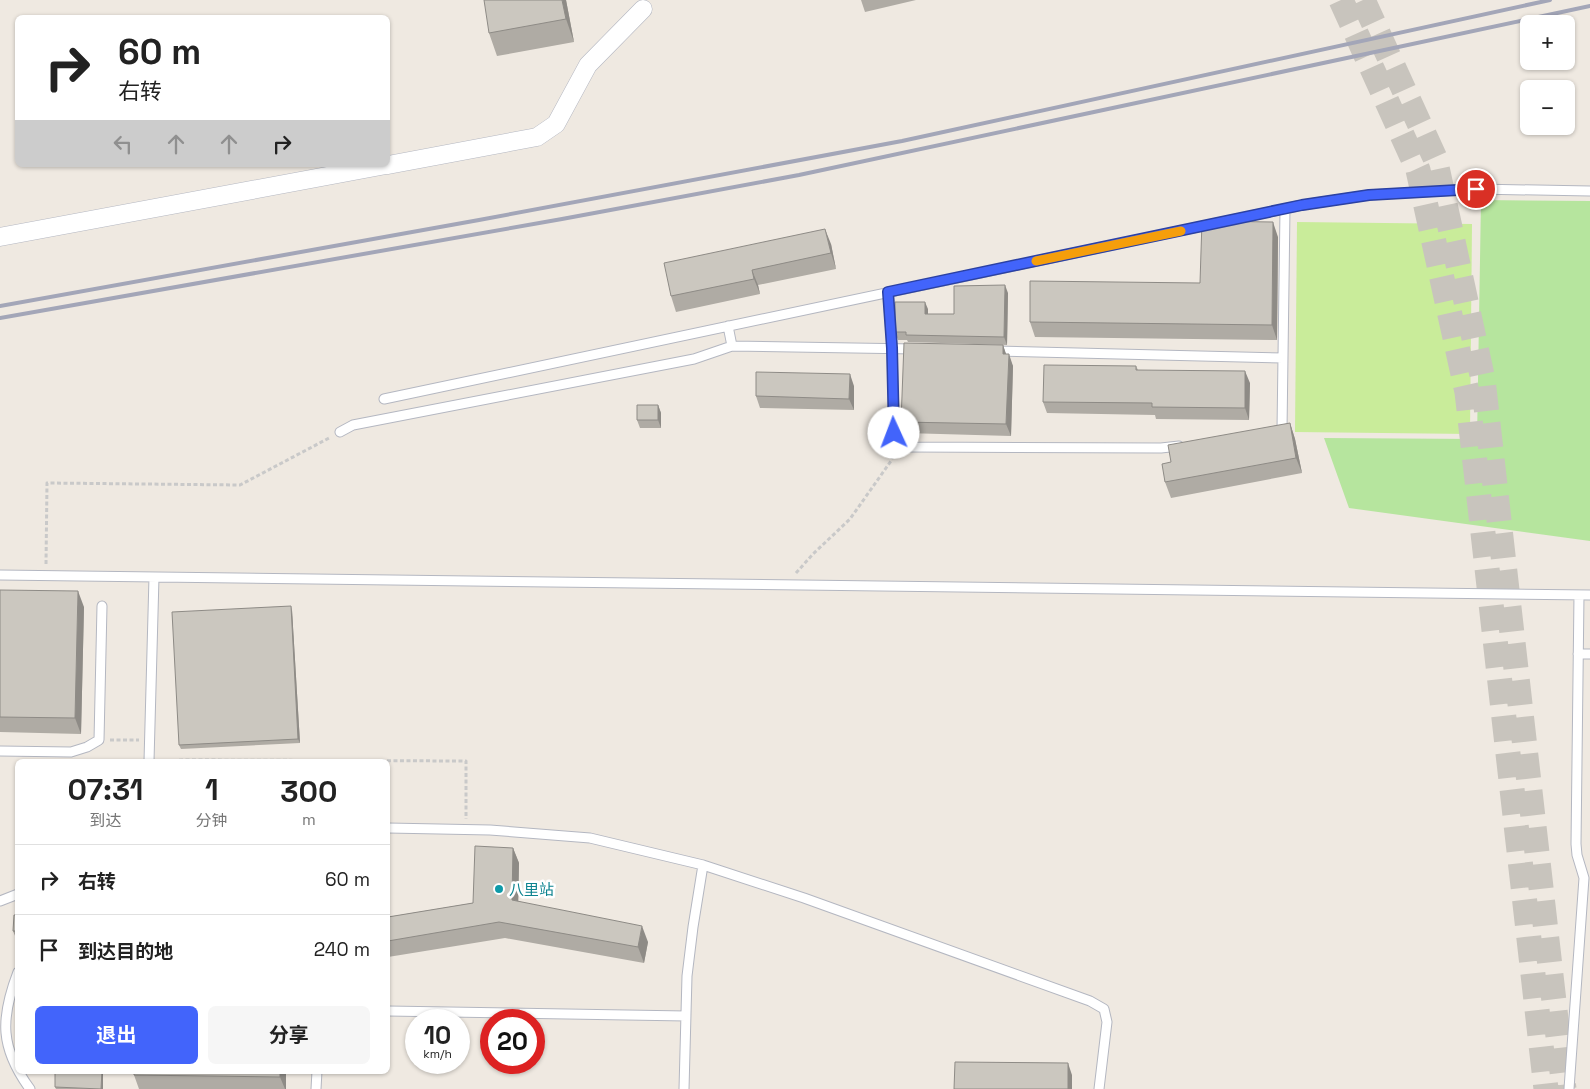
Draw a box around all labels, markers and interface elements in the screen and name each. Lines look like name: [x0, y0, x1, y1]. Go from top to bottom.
map controls: [1520, 15, 1575, 135]
button: +: [1520, 15, 1575, 70]
text: 60 m: [118, 30, 201, 74]
icon: right: [35, 35, 100, 100]
text: 右转: [118, 77, 162, 105]
button: −: [1520, 80, 1575, 135]
icon: left: [109, 130, 137, 158]
icon: ahead: [162, 130, 190, 158]
icon: ahead: [215, 130, 243, 158]
icon: right: [268, 130, 296, 158]
pin: [1455, 168, 1497, 210]
icon: arrive: [1462, 175, 1490, 203]
position arrow: [867, 406, 919, 458]
text: 07:31: [68, 770, 143, 809]
text: 1: [205, 770, 219, 809]
text: 300: [280, 772, 337, 811]
text: m: [302, 809, 316, 830]
text: 到达: [89, 810, 121, 831]
text: 分钟: [196, 810, 228, 831]
icon: right: [35, 866, 63, 894]
text: 60 m: [325, 867, 370, 892]
text: 右转: [78, 869, 116, 894]
place label: 八里站: [509, 880, 554, 899]
marker: 八里站: [493, 883, 505, 895]
icon: arrive: [35, 936, 63, 964]
text: 240 m: [314, 937, 370, 962]
text: 到达目的地: [78, 939, 173, 964]
button: 退出: [35, 1006, 198, 1064]
button: 分享: [208, 1006, 370, 1064]
speed limit sign: 20: [480, 1009, 545, 1074]
text: 10: [424, 1019, 451, 1051]
text: km/h: [423, 1046, 452, 1062]

